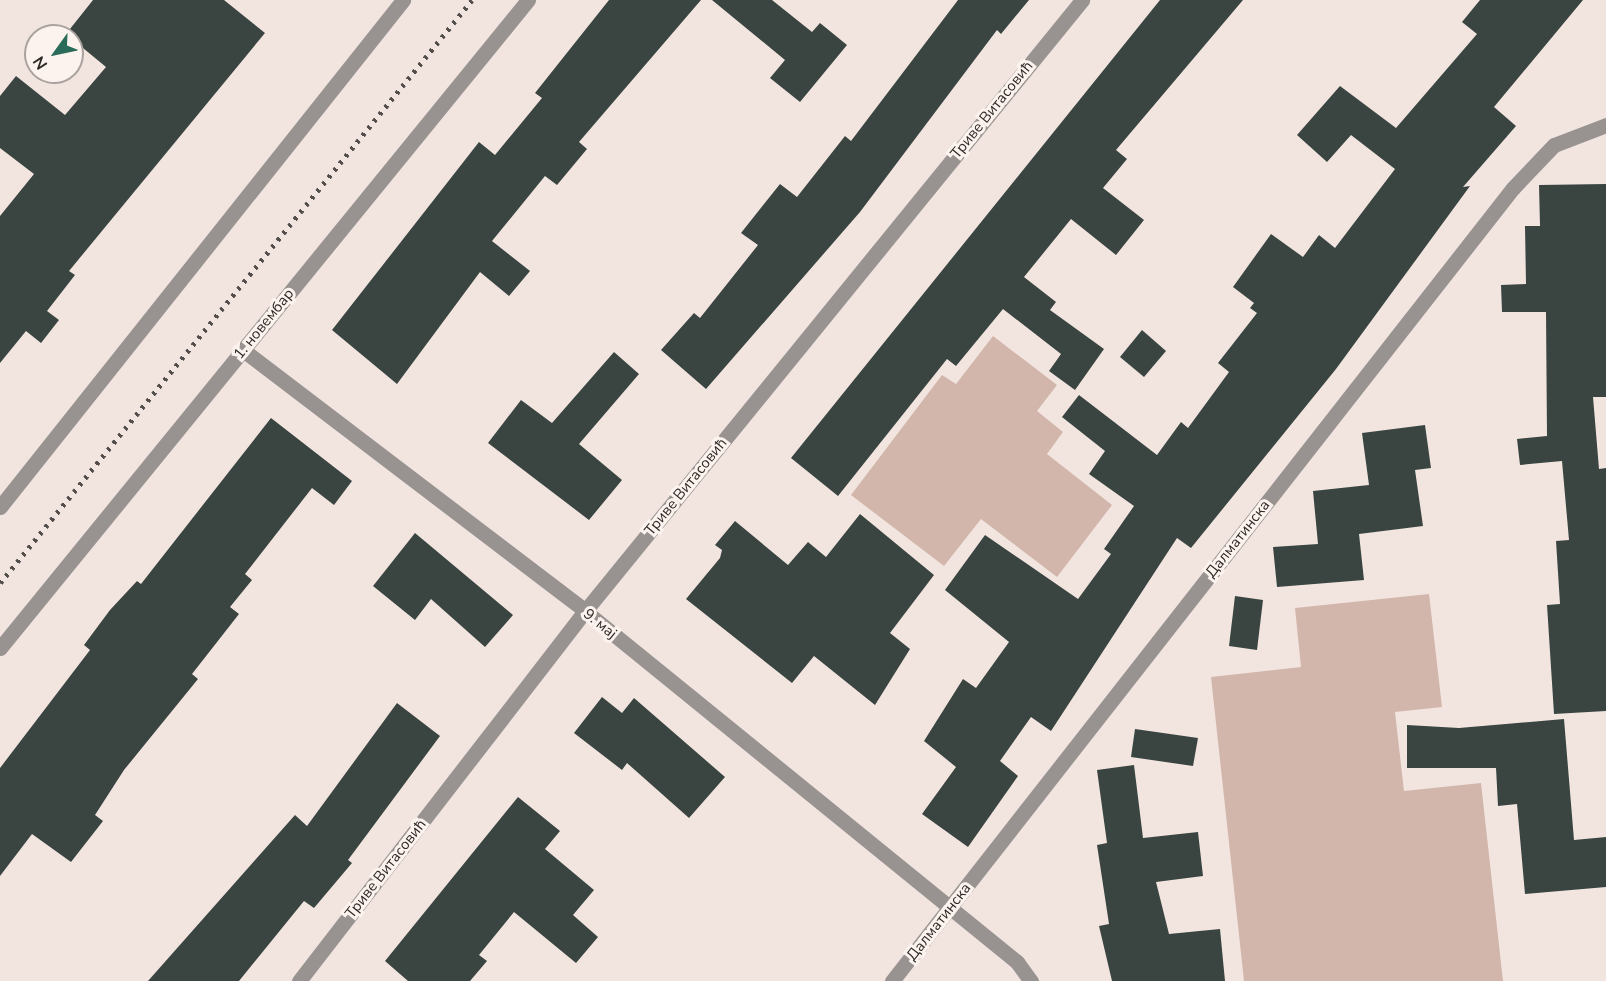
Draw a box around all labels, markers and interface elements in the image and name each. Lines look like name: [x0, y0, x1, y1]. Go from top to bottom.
north arrow: [24, 24, 84, 84]
text: N: [28, 52, 53, 74]
street label: Триве Витасовић: [947, 57, 1037, 163]
street label: 1. новембар: [230, 285, 298, 363]
street label: Триве Витасовић: [641, 434, 731, 540]
street label: Далматинска: [1202, 497, 1274, 581]
street label: 9. мај: [580, 605, 620, 643]
street label: Триве Витасовић: [342, 816, 430, 922]
street label: Далматинска: [903, 880, 975, 964]

